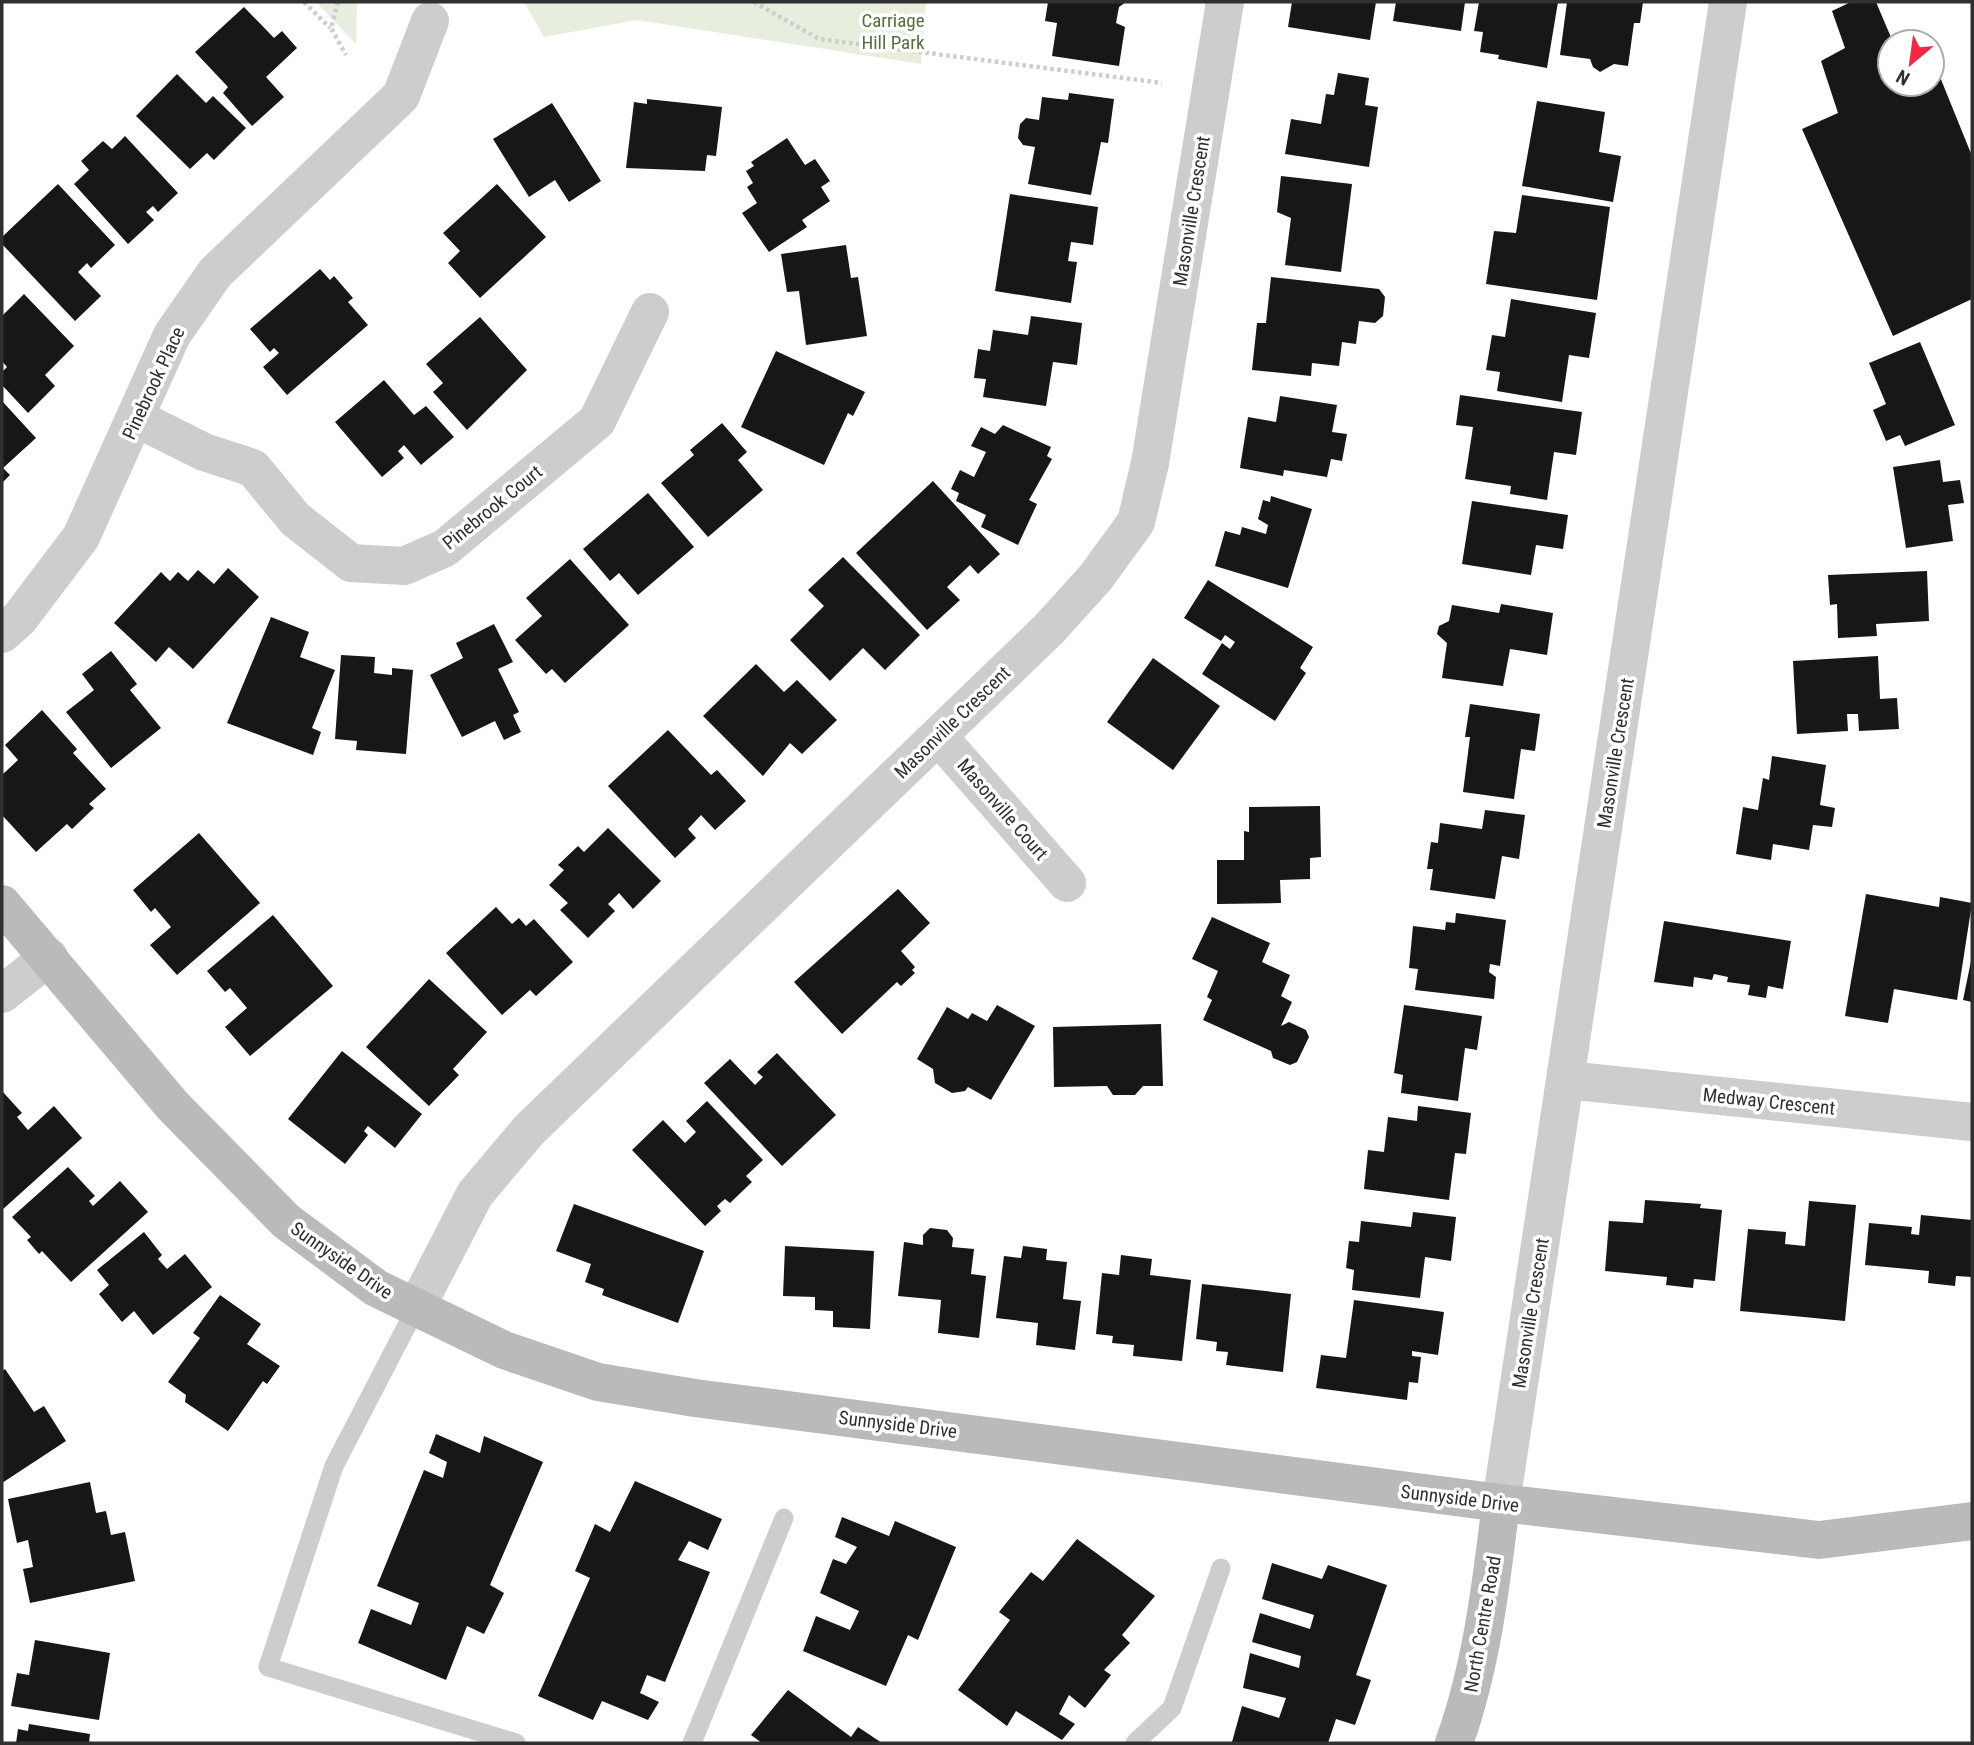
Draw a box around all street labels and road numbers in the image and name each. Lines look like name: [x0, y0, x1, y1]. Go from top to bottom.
street label: Masonville Crescent: [1168, 134, 1215, 288]
street label: Pinebrook Place: [117, 323, 190, 443]
street label: Pinebrook Court: [438, 460, 547, 555]
street label: Masonville Crescent: [890, 661, 1015, 783]
street label: Masonville Crescent: [1592, 676, 1639, 830]
street label: Masonville Court: [952, 754, 1053, 865]
street label: Medway Crescent: [1702, 1083, 1836, 1120]
street label: Sunnyside Drive: [286, 1217, 397, 1304]
street label: Masonville Crescent: [1507, 1236, 1554, 1390]
street label: Sunnyside Drive: [837, 1406, 958, 1443]
street label: Sunnyside Drive: [1399, 1480, 1520, 1517]
street label: North Centre Road: [1459, 1554, 1506, 1694]

